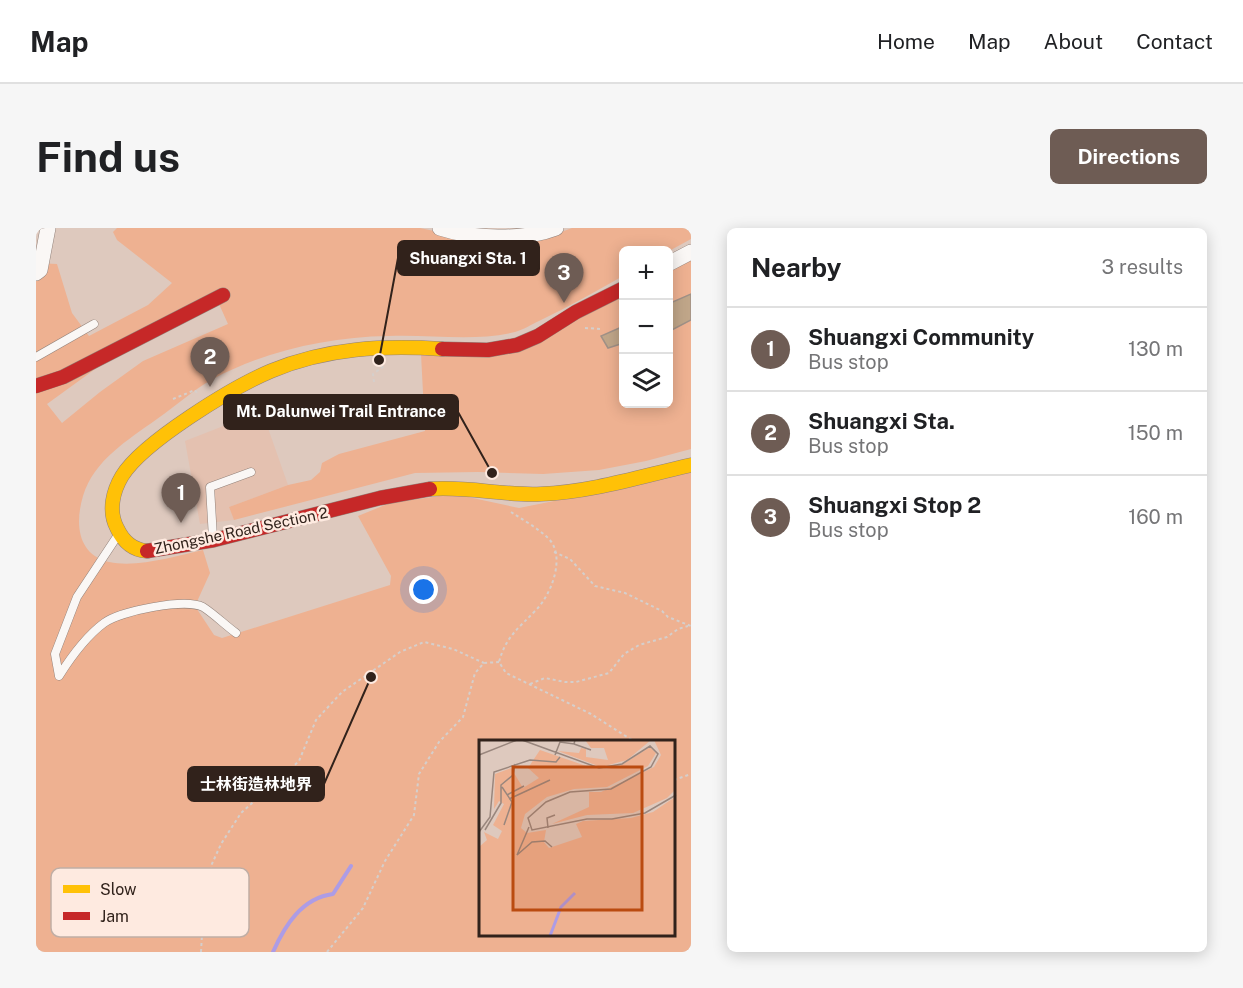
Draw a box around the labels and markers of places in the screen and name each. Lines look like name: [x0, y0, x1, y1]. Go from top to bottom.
callout: Shuangxi Sta. 1: [398, 241, 539, 275]
pin: 3: [544, 254, 584, 303]
pin: 2: [190, 338, 230, 387]
callout: Mt. Dalunwei Trail Entrance: [224, 395, 458, 429]
pin: 1: [162, 474, 200, 523]
callout: 士林街造林地界: [188, 767, 324, 801]

